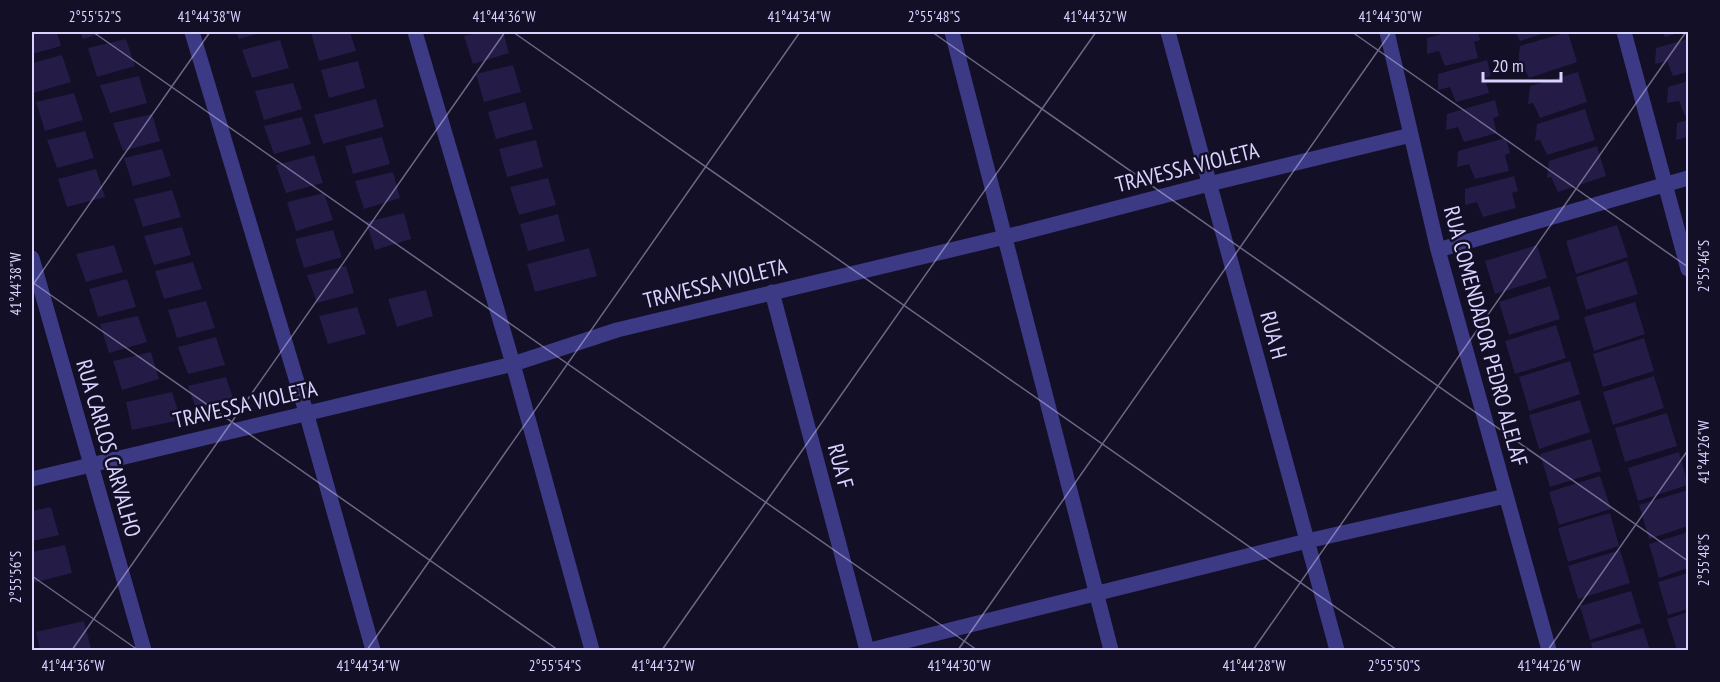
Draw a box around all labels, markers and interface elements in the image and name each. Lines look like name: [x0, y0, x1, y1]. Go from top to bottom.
text: 2°55'52"S: [69, 7, 121, 26]
text: 41°44'38"W: [177, 7, 241, 26]
text: 41°44'36"W: [472, 7, 536, 26]
text: 41°44'34"W: [767, 7, 831, 26]
text: 2°55'48"S: [908, 7, 960, 26]
text: 41°44'32"W: [1063, 7, 1127, 26]
text: 41°44'30"W: [1358, 7, 1422, 26]
scale bar: [1483, 45, 1561, 83]
text: 20 m: [1492, 54, 1524, 77]
street label: TRAVESSA VIOLETA: [1112, 136, 1262, 198]
street label: RUA COMENDADOR PEDRO ALELAF: [1438, 203, 1534, 469]
text: 2°55'46"S: [1694, 240, 1713, 292]
text: 41°44'38"W: [6, 252, 25, 316]
street label: TRAVESSA VIOLETA: [640, 252, 790, 314]
street label: RUA H: [1254, 308, 1294, 362]
street label: RUA CARLOS CARVALHO: [70, 356, 148, 540]
street label: TRAVESSA VIOLETA: [170, 374, 320, 434]
text: 41°44'26"W: [1694, 420, 1713, 484]
street label: RUA F: [822, 440, 860, 492]
text: 2°55'48"S: [1694, 534, 1713, 586]
text: 2°55'56"S: [6, 551, 25, 603]
text: 41°44'36"W: [41, 656, 105, 675]
text: 41°44'34"W: [336, 656, 400, 675]
text: 2°55'54"S: [529, 656, 581, 675]
text: 41°44'32"W: [631, 656, 695, 675]
text: 41°44'30"W: [927, 656, 991, 675]
text: 41°44'28"W: [1222, 656, 1286, 675]
text: 2°55'50"S: [1368, 656, 1420, 675]
text: 41°44'26"W: [1517, 656, 1581, 675]

